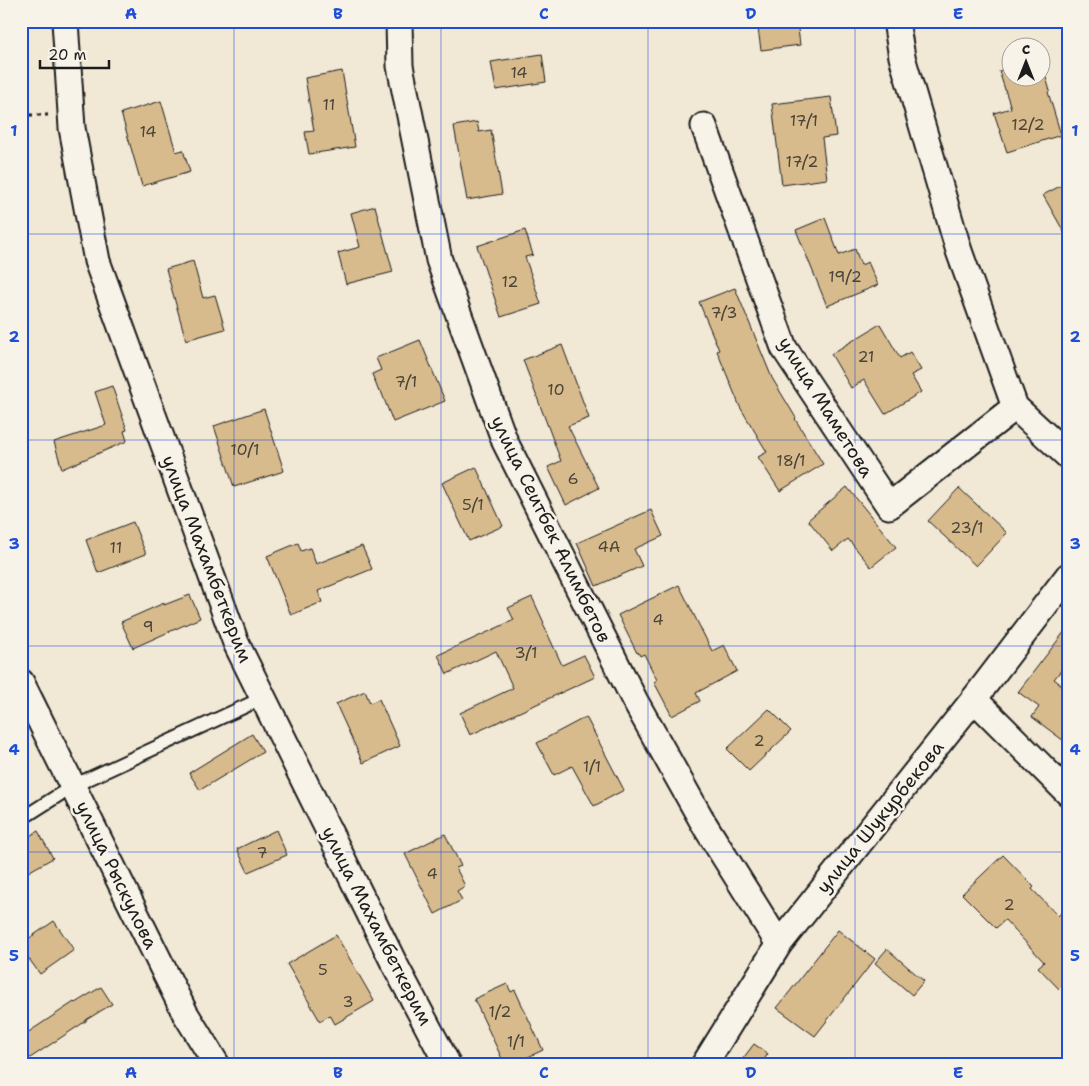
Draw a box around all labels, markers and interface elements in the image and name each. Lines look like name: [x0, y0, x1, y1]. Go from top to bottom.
text: A: [125, 3, 137, 24]
text: B: [333, 3, 343, 24]
text: C: [539, 3, 549, 24]
text: D: [745, 3, 757, 24]
text: E: [953, 3, 963, 24]
scale bar: [40, 38, 109, 70]
north arrow: [1002, 38, 1052, 88]
text: С: [1022, 40, 1030, 58]
text: 20 m: [48, 45, 87, 65]
house number: 14: [510, 62, 528, 83]
house number: 11: [323, 94, 335, 115]
house number: 17/1: [790, 110, 818, 131]
house number: 12/2: [1011, 114, 1045, 135]
text: 1: [10, 120, 18, 141]
text: 1: [1071, 120, 1079, 141]
house number: 14: [139, 121, 157, 142]
house number: 17/2: [786, 151, 818, 172]
house number: 19/2: [828, 266, 862, 287]
house number: 12: [501, 271, 519, 292]
house number: 7/3: [710, 302, 738, 323]
text: 2: [8, 326, 20, 347]
text: 2: [1069, 326, 1081, 347]
street label: улица Маметова: [773, 332, 880, 482]
house number: 21: [857, 346, 875, 367]
house number: 7/1: [395, 371, 417, 392]
house number: 10: [547, 379, 565, 400]
street label: улица Сеитбек Алимбетов: [485, 411, 617, 647]
house number: 10/1: [230, 439, 260, 460]
house number: 18/1: [776, 450, 806, 471]
street label: улица Махамбеткерим: [156, 452, 258, 666]
house number: 6: [567, 468, 579, 489]
house number: 5/1: [462, 494, 484, 515]
house number: 23/1: [950, 517, 984, 538]
text: 3: [8, 533, 20, 554]
text: 3: [1069, 533, 1081, 554]
house number: 4А: [598, 536, 620, 557]
house number: 11: [110, 537, 122, 558]
house number: 4: [652, 609, 664, 630]
house number: 9: [142, 616, 154, 637]
house number: 3/1: [514, 642, 538, 663]
house number: 2: [753, 730, 765, 751]
street label: улица Шукурбекова: [811, 735, 950, 899]
text: 4: [8, 739, 20, 760]
text: 4: [1069, 739, 1081, 760]
house number: 1/1: [583, 756, 601, 777]
street label: улица Рыскулова: [70, 797, 164, 954]
street label: улица Махамбеткерим: [316, 822, 438, 1030]
house number: 7: [256, 842, 268, 863]
house number: 4: [426, 863, 438, 884]
house number: 2: [1003, 894, 1015, 915]
text: 5: [9, 945, 19, 966]
text: 5: [1070, 945, 1080, 966]
house number: 5: [318, 959, 328, 980]
house number: 3: [342, 991, 354, 1012]
house number: 1/2: [489, 1001, 511, 1022]
house number: 1/1: [507, 1031, 525, 1052]
text: A: [125, 1062, 137, 1083]
text: B: [333, 1062, 343, 1083]
text: C: [539, 1062, 549, 1083]
text: D: [745, 1062, 757, 1083]
text: E: [953, 1062, 963, 1083]

